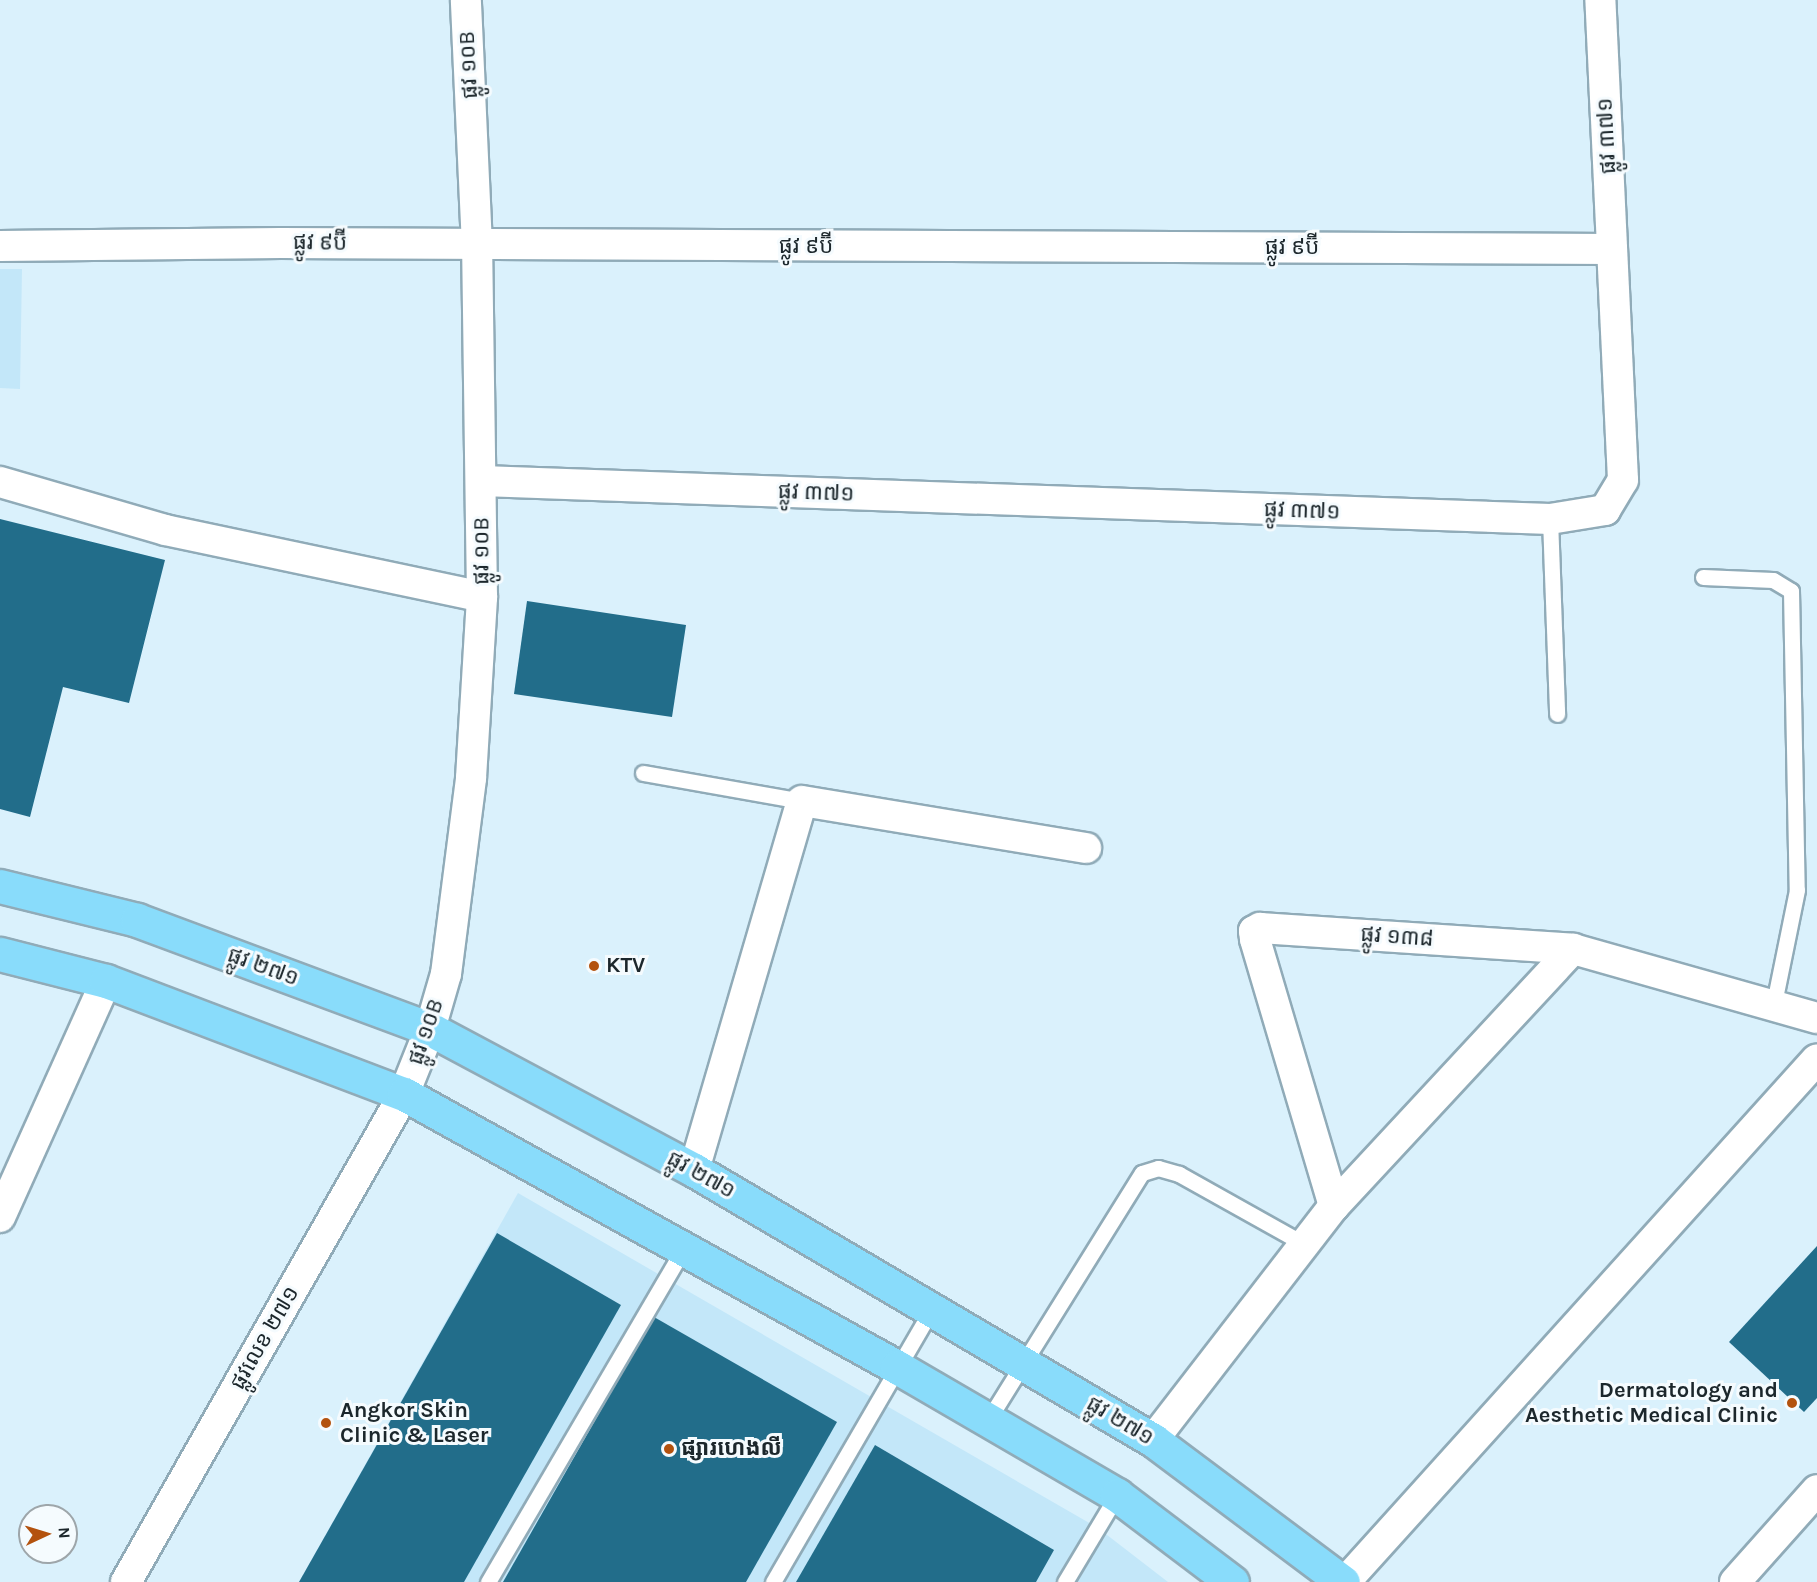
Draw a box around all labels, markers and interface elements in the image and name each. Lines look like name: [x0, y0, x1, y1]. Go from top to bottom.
street label: ផ្លូវ ១០B: [454, 30, 484, 100]
street label: ផ្លូវ ៣៧១: [1592, 97, 1622, 175]
street label: ផ្លូវ ៩ប៊ី: [293, 229, 347, 257]
street label: ផ្លូវ ៩ប៊ី: [779, 234, 833, 260]
street label: ផ្លូវ ៩ប៊ី: [1265, 235, 1319, 261]
street label: ផ្លូវ ៣៧១: [777, 478, 855, 508]
street label: ផ្លូវ ៣៧១: [1263, 496, 1341, 526]
street label: ផ្លូវ ១០B: [469, 517, 495, 585]
street label: ផ្លូវ ១៣៨: [1360, 921, 1434, 953]
street label: ផ្លូវ ២៧១: [224, 942, 302, 992]
place label: KTV: [606, 953, 645, 979]
marker: KTV: [587, 959, 601, 973]
street label: ផ្លូវ ១០B: [402, 996, 450, 1068]
street label: ផ្លូវ ២៧១: [662, 1146, 740, 1204]
street label: ផ្លូវលេខ ២៧១: [225, 1282, 305, 1394]
place label: Dermatology and Aesthetic Medical Clinic: [1525, 1377, 1778, 1428]
street label: ផ្លូវ ២៧១: [1081, 1391, 1159, 1451]
marker: Dermatology and Aesthetic Medical Clinic: [1783, 1394, 1801, 1412]
place label: Angkor Skin Clinic & Laser: [340, 1397, 488, 1448]
marker: Angkor Skin Clinic & Laser: [317, 1414, 335, 1432]
place label: ផ្សារហេងលី: [681, 1436, 782, 1462]
marker: ផ្សារហេងលី: [662, 1442, 676, 1456]
north arrow: [18, 1504, 78, 1564]
text: N: [55, 1526, 74, 1539]

